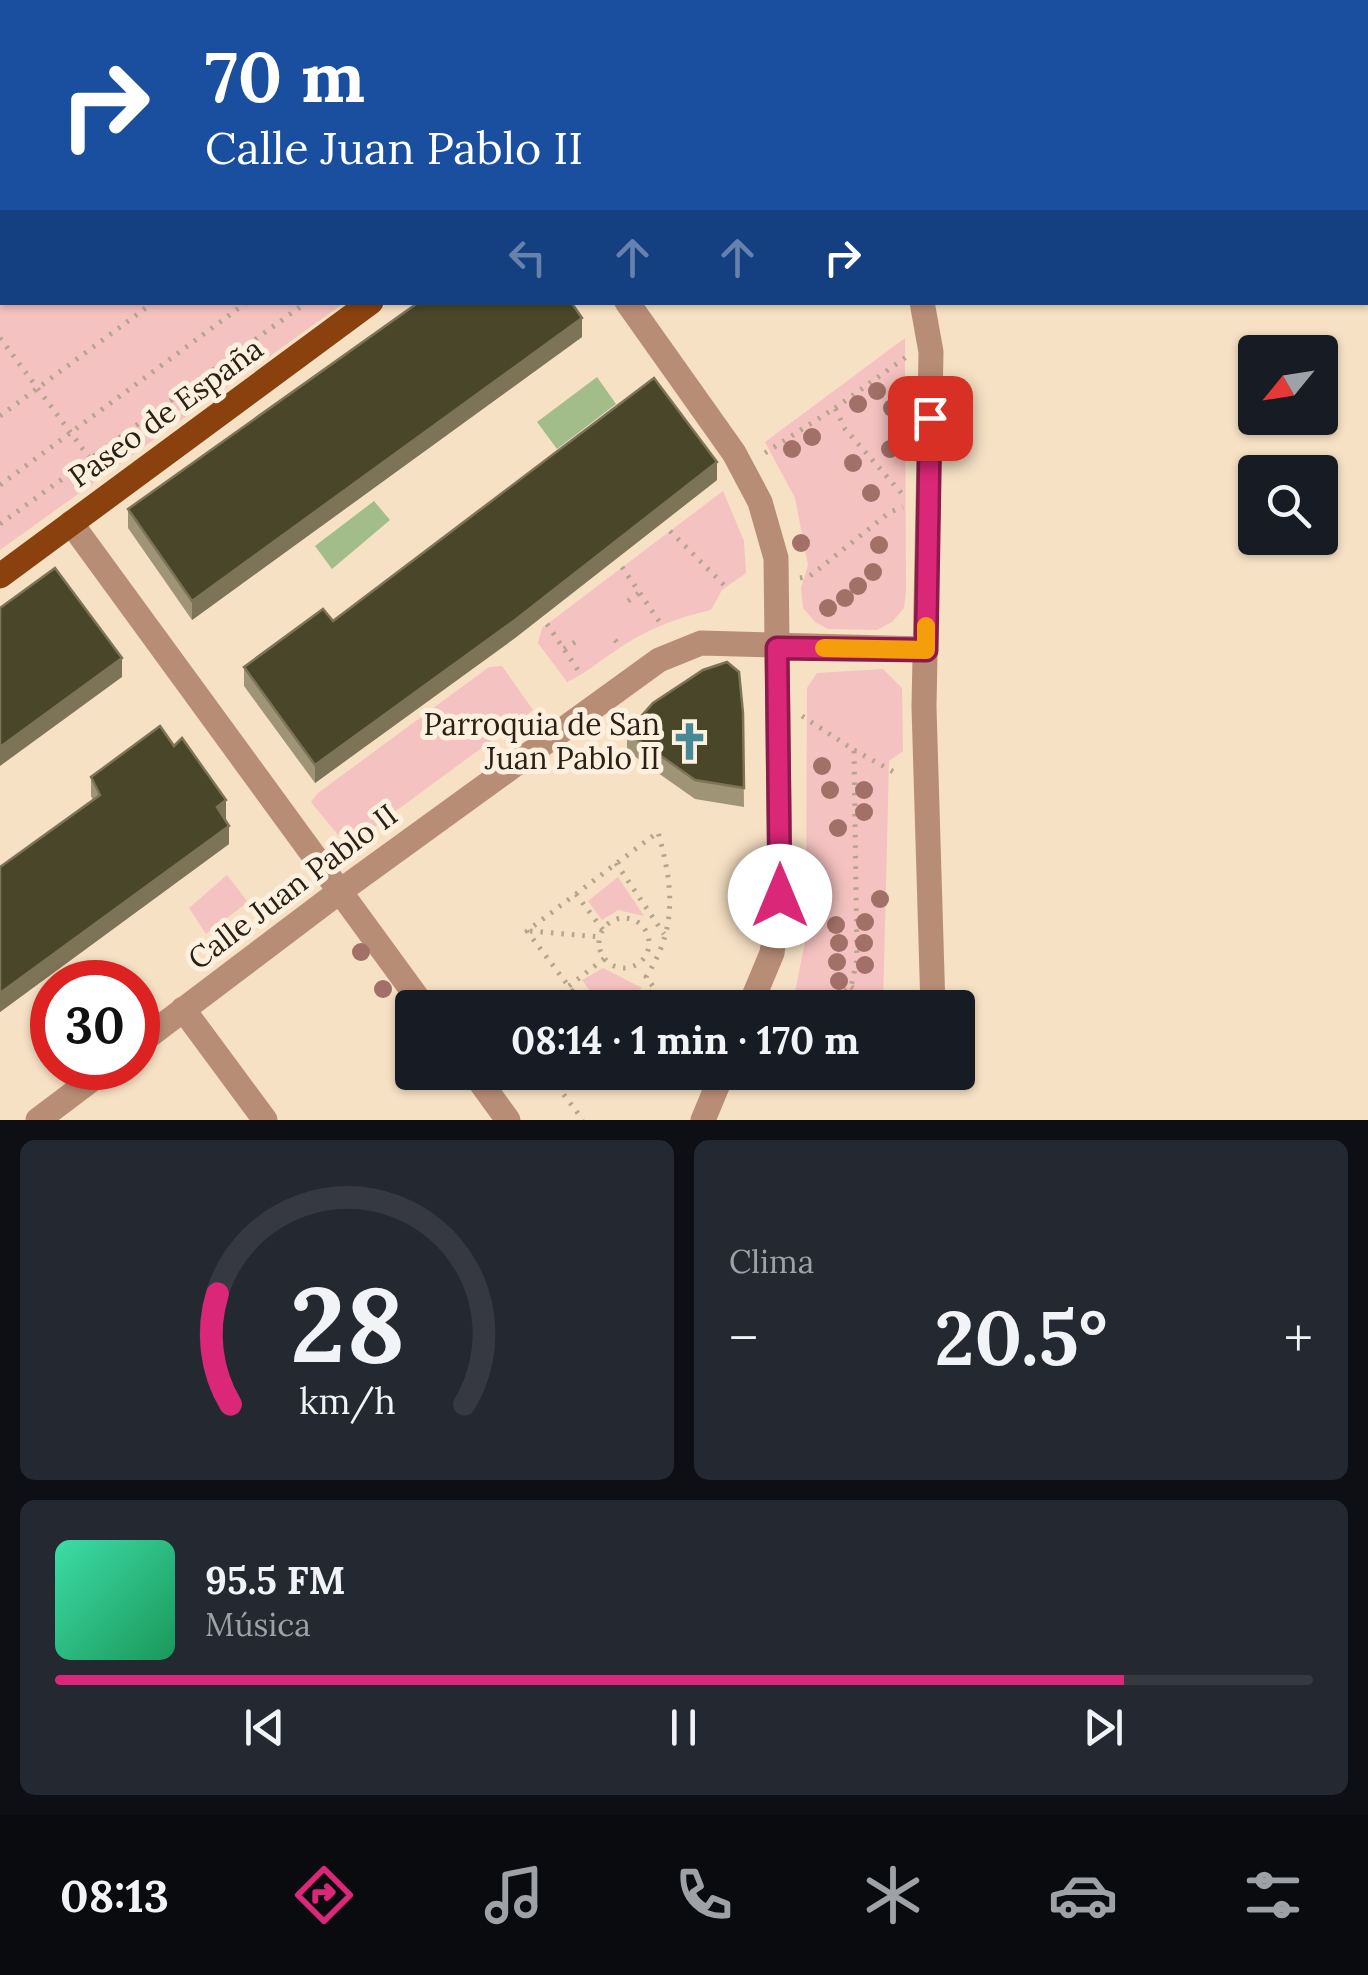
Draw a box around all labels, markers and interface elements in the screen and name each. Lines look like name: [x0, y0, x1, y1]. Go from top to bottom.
text: 70 m: [205, 32, 365, 121]
icon: right: [40, 40, 170, 170]
text: Calle Juan Pablo II: [205, 119, 583, 176]
icon: left: [500, 230, 555, 285]
icon: ahead: [605, 230, 660, 285]
icon: ahead: [710, 230, 765, 285]
icon: right: [815, 230, 870, 285]
street label: Paseo de España: [61, 329, 270, 495]
north arrow: [1238, 335, 1338, 435]
map controls: [1238, 335, 1338, 555]
pin: [888, 376, 973, 461]
icon: arrive: [903, 391, 958, 446]
button: search: [1238, 455, 1338, 555]
place label: Parroquia de San Juan Pablo II: [423, 705, 660, 777]
church icon: Parroquia de San Juan Pablo II: [669, 721, 711, 763]
street label: Calle Juan Pablo II: [180, 795, 405, 977]
position arrow: [728, 844, 832, 948]
speed limit sign: 30: [30, 960, 160, 1090]
text: 08:14 · 1 min · 170 m: [511, 1016, 859, 1064]
text: Clima: [729, 1241, 814, 1282]
text: 28: [290, 1257, 404, 1390]
text: 20.5°: [934, 1290, 1108, 1386]
text: −: [729, 1303, 758, 1373]
text: +: [1284, 1303, 1313, 1373]
text: km/h: [299, 1378, 395, 1424]
text: 95.5 FM: [205, 1556, 345, 1604]
text: Música: [205, 1604, 311, 1645]
icon: previous: [237, 1700, 292, 1755]
icon: pause: [656, 1700, 711, 1755]
icon: next: [1076, 1700, 1131, 1755]
icon: directions: [289, 1860, 359, 1930]
icon: music: [479, 1860, 549, 1930]
icon: phone: [669, 1860, 739, 1930]
icon: climate: [858, 1860, 928, 1930]
icon: car: [1048, 1860, 1118, 1930]
icon: filters: [1238, 1860, 1308, 1930]
text: 08:13: [60, 1867, 169, 1924]

